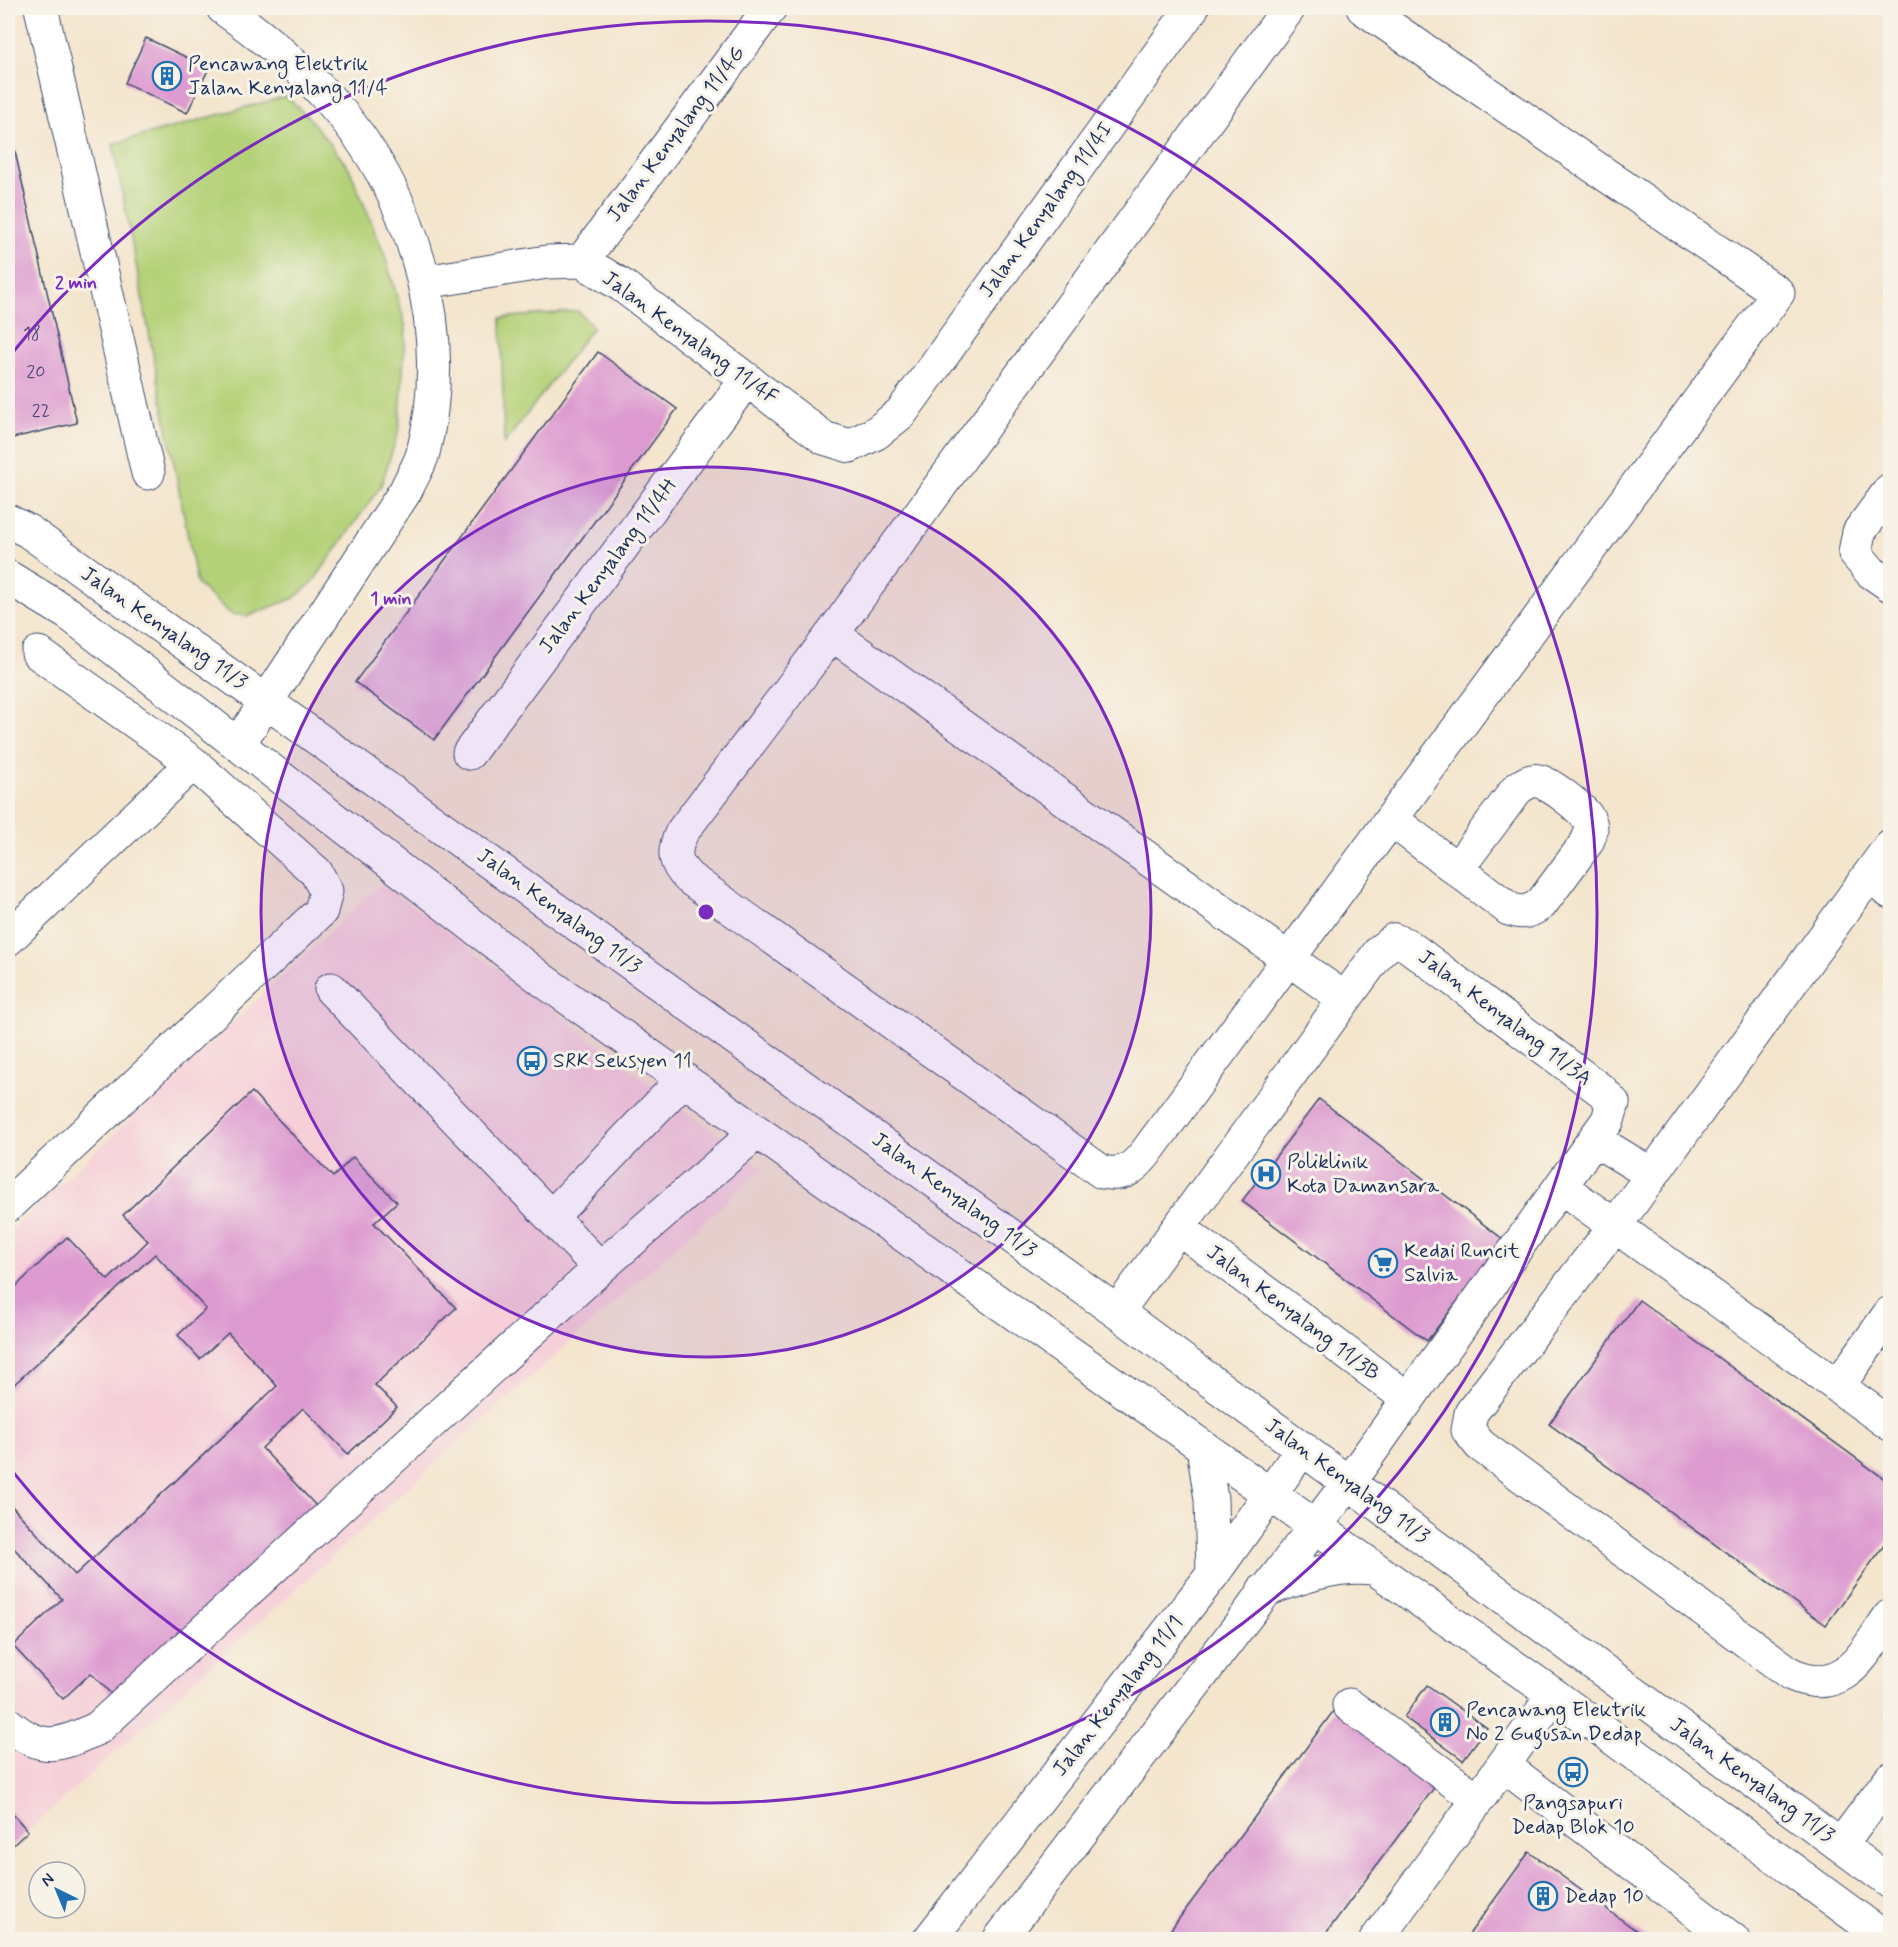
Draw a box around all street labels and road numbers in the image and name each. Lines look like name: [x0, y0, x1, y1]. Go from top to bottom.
street label: Jalan Kenyalang 11/4G: [601, 40, 752, 228]
street label: Jalan Kenyalang 11/4I: [973, 116, 1120, 304]
street label: Jalan Kenyalang 11/4F: [596, 265, 784, 412]
street label: Jalan Kenyalang 11/4H: [533, 472, 684, 660]
street label: Jalan Kenyalang 11/3: [75, 560, 253, 697]
street label: Jalan Kenyalang 11/3: [470, 842, 647, 981]
street label: Jalan Kenyalang 11/3A: [1412, 943, 1598, 1093]
street label: Jalan Kenyalang 11/3: [865, 1126, 1042, 1265]
street label: Jalan Kenyalang 11/3B: [1200, 1239, 1385, 1388]
street label: Jalan Kenyalang 11/3: [1258, 1412, 1435, 1551]
street label: Jalan Kenyalang 11/1: [1046, 1610, 1190, 1783]
street label: Jalan Kenyalang 11/3: [1663, 1711, 1840, 1850]

